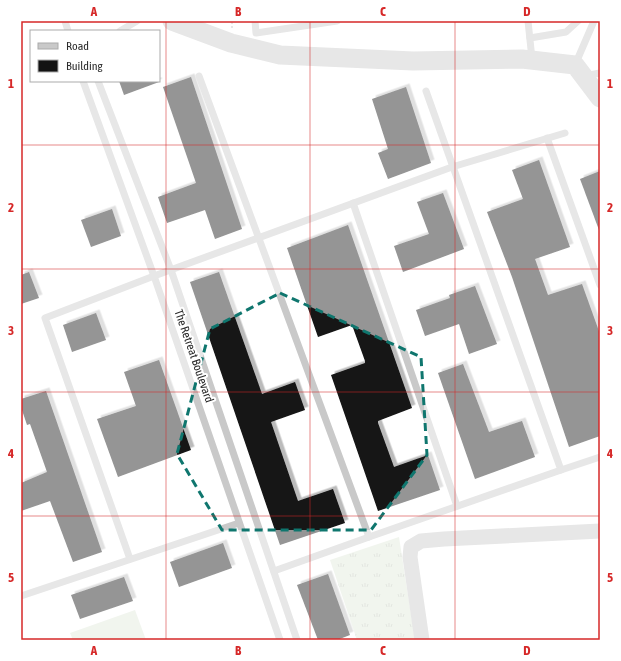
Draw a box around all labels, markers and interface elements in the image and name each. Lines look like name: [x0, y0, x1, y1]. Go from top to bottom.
text: A: [90, 4, 98, 19]
text: B: [235, 4, 242, 19]
text: C: [380, 4, 386, 19]
text: D: [523, 4, 531, 19]
legend: [30, 30, 160, 82]
text: Road: [66, 39, 89, 53]
text: Building: [66, 59, 104, 73]
text: 1: [8, 76, 14, 91]
text: 1: [607, 76, 613, 91]
text: 2: [8, 200, 14, 215]
text: 2: [607, 200, 613, 215]
street label: The Retreat Boulevard: [171, 308, 217, 404]
text: 3: [8, 323, 14, 338]
text: 3: [607, 323, 613, 338]
text: 4: [7, 446, 14, 461]
text: 4: [606, 446, 613, 461]
text: 5: [8, 570, 14, 585]
text: 5: [607, 570, 613, 585]
text: A: [90, 643, 98, 658]
text: B: [235, 643, 242, 658]
text: C: [380, 643, 386, 658]
text: D: [523, 643, 531, 658]

